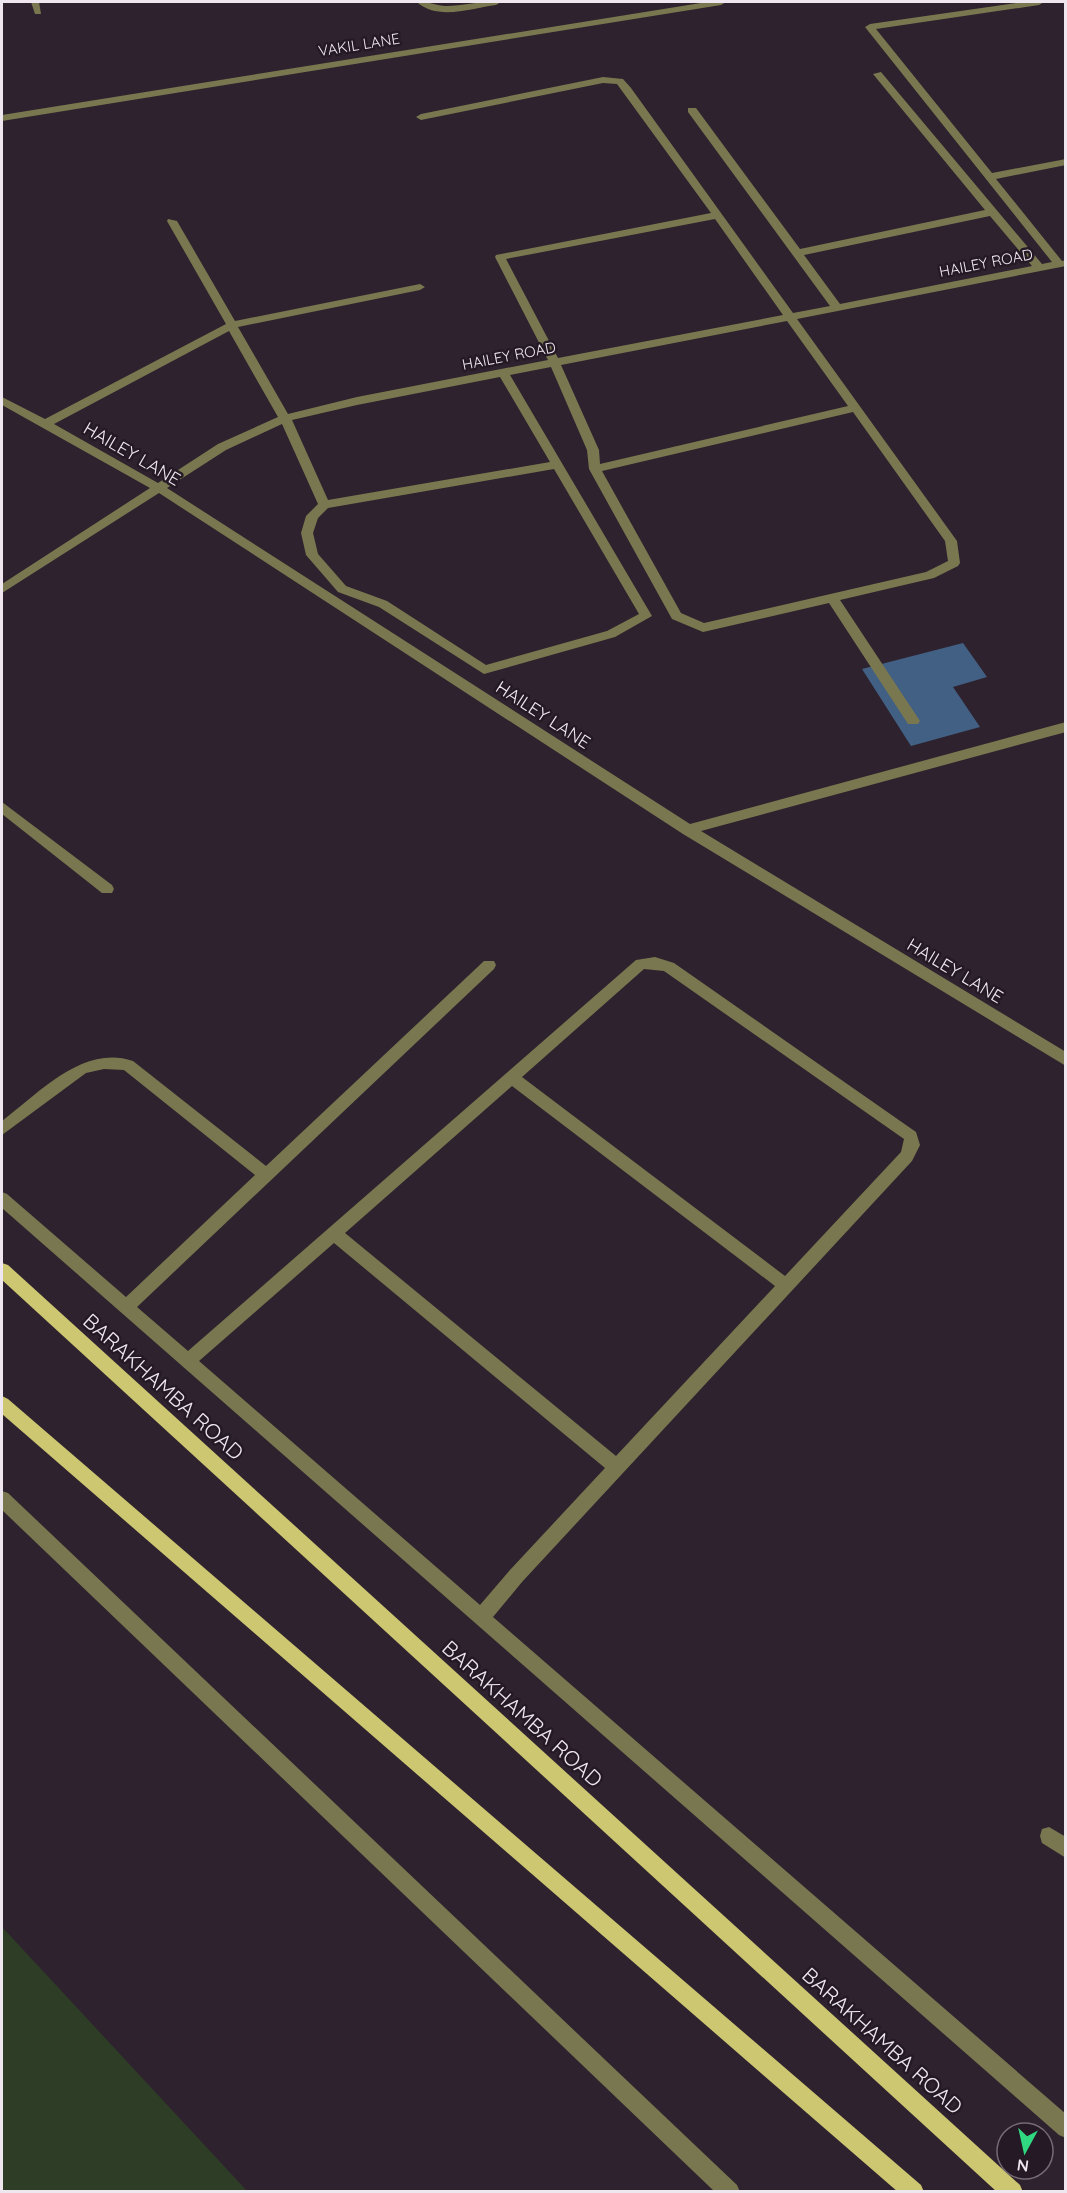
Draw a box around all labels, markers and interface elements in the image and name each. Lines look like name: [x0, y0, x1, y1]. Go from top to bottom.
street label: VAKIL LANE: [317, 29, 401, 60]
street label: HAILEY ROAD: [937, 244, 1035, 281]
street label: HAILEY ROAD: [460, 337, 558, 374]
street label: HAILEY LANE: [80, 416, 185, 491]
street label: HAILEY LANE: [492, 675, 595, 754]
street label: HAILEY LANE: [903, 933, 1008, 1008]
street label: BARAKHAMBA ROAD: [78, 1307, 249, 1465]
street label: BARAKHAMBA ROAD: [437, 1634, 608, 1792]
street label: BARAKHAMBA ROAD: [797, 1961, 968, 2119]
north arrow: [995, 2121, 1055, 2181]
text: N: [1016, 2155, 1030, 2177]

